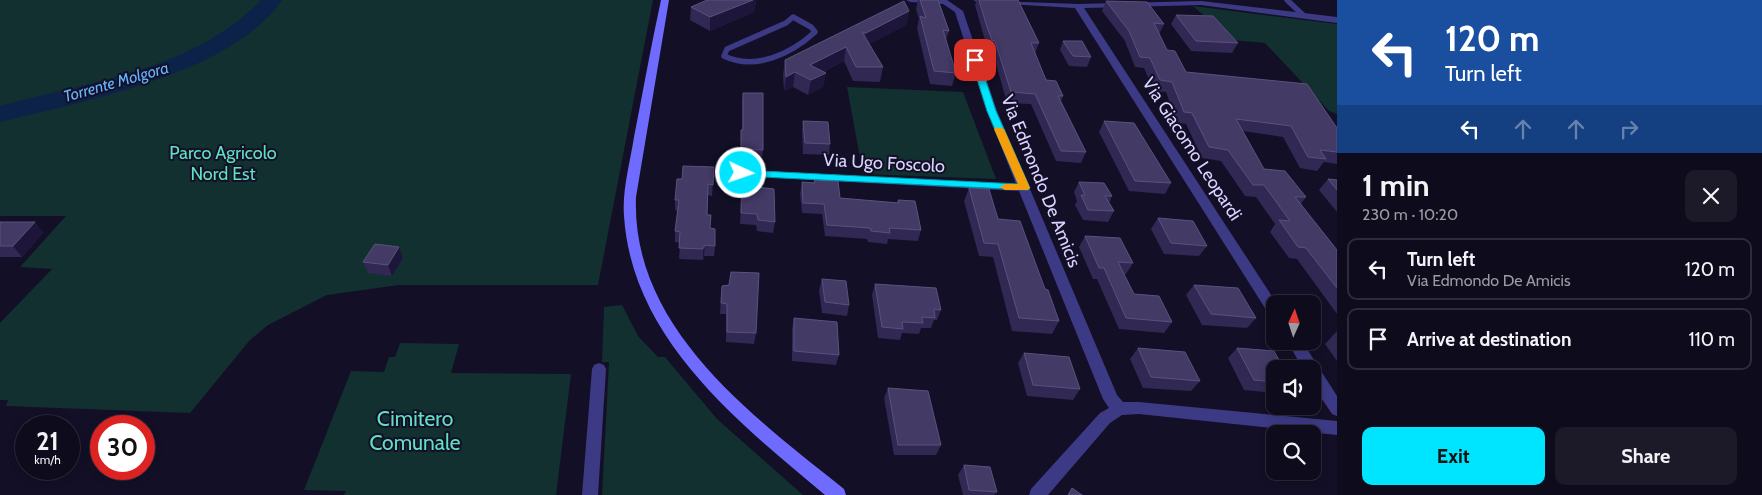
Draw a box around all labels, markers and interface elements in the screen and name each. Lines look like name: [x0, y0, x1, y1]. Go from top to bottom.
text: 120 m: [1445, 17, 1539, 60]
icon: left: [1362, 20, 1427, 85]
pin: [954, 39, 996, 81]
icon: arrive: [961, 46, 989, 74]
water label: Torrente Molgora: [61, 58, 171, 106]
text: Turn left: [1445, 60, 1522, 87]
street label: Via Giacomo Leopardi: [1137, 73, 1247, 225]
street label: Via Edmondo De Amicis: [996, 92, 1086, 270]
icon: left: [1456, 115, 1484, 143]
icon: ahead: [1509, 115, 1537, 143]
icon: ahead: [1562, 115, 1590, 143]
icon: right: [1615, 115, 1643, 143]
park label: Parco Agricolo Nord Est: [169, 142, 277, 185]
position arrow: [714, 146, 766, 198]
street label: Via Ugo Foscolo: [823, 149, 946, 177]
text: 1 min: [1362, 167, 1430, 204]
button: close: [1685, 170, 1737, 222]
text: 230 m · 10:20: [1362, 205, 1458, 224]
text: Turn left: [1407, 248, 1475, 271]
icon: left: [1364, 255, 1392, 283]
text: 120 m: [1685, 258, 1735, 281]
text: Via Edmondo De Amicis: [1407, 271, 1571, 290]
north arrow: [1266, 295, 1321, 350]
map controls: [1266, 295, 1321, 480]
icon: arrive: [1364, 325, 1392, 353]
text: Arrive at destination: [1407, 328, 1571, 351]
text: 110 m: [1688, 328, 1735, 351]
button: sound: [1266, 360, 1321, 415]
park label: Cimitero Comunale: [369, 406, 461, 455]
speed limit sign: 30: [90, 415, 155, 480]
button: search: [1266, 425, 1321, 480]
text: 21: [36, 426, 59, 456]
button: Exit: [1362, 427, 1545, 485]
button: Share: [1555, 427, 1737, 485]
text: km/h: [34, 452, 61, 467]

